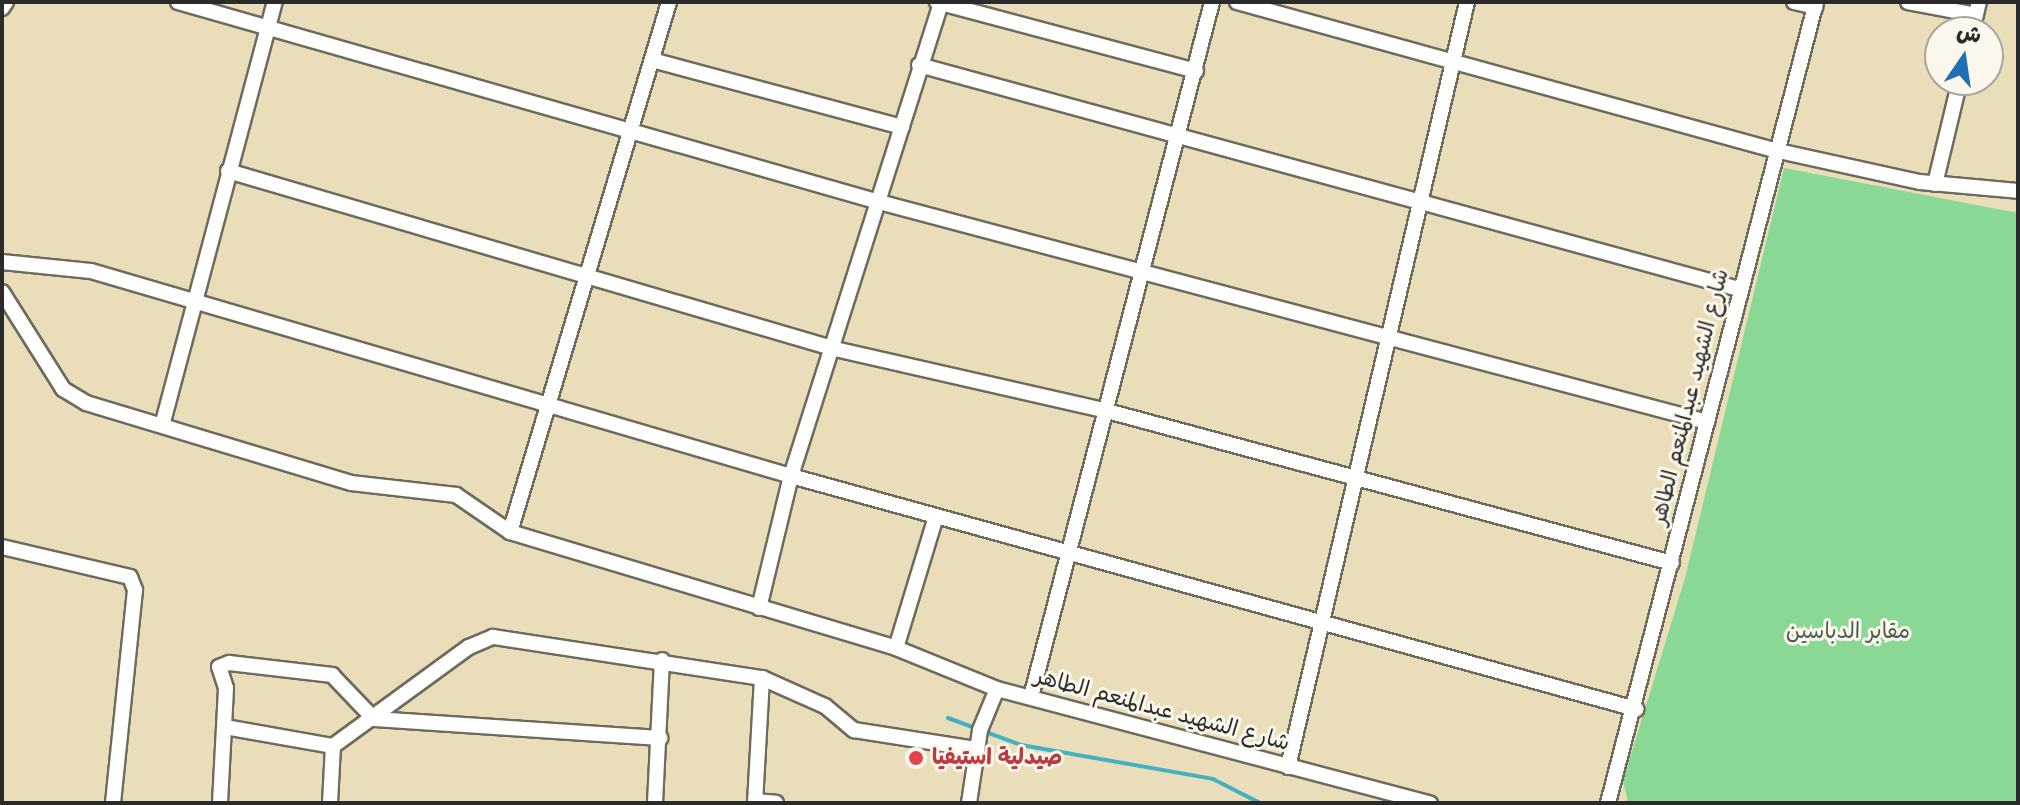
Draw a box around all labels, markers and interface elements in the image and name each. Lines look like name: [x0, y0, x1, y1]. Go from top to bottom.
north arrow: [1924, 16, 2004, 96]
text: ش: [1954, 18, 1984, 50]
street label: شارع الشهيد عبدالمنعم الطاهر: [1645, 266, 1735, 528]
park label: مقابر الدباسين: [1786, 619, 1910, 645]
street label: شارع الشهيد عبدالمنعم الطاهر: [1032, 663, 1292, 757]
place label: صيدلية استيفيا: [932, 745, 1062, 771]
marker: صيدلية استيفيا: [907, 749, 925, 767]

